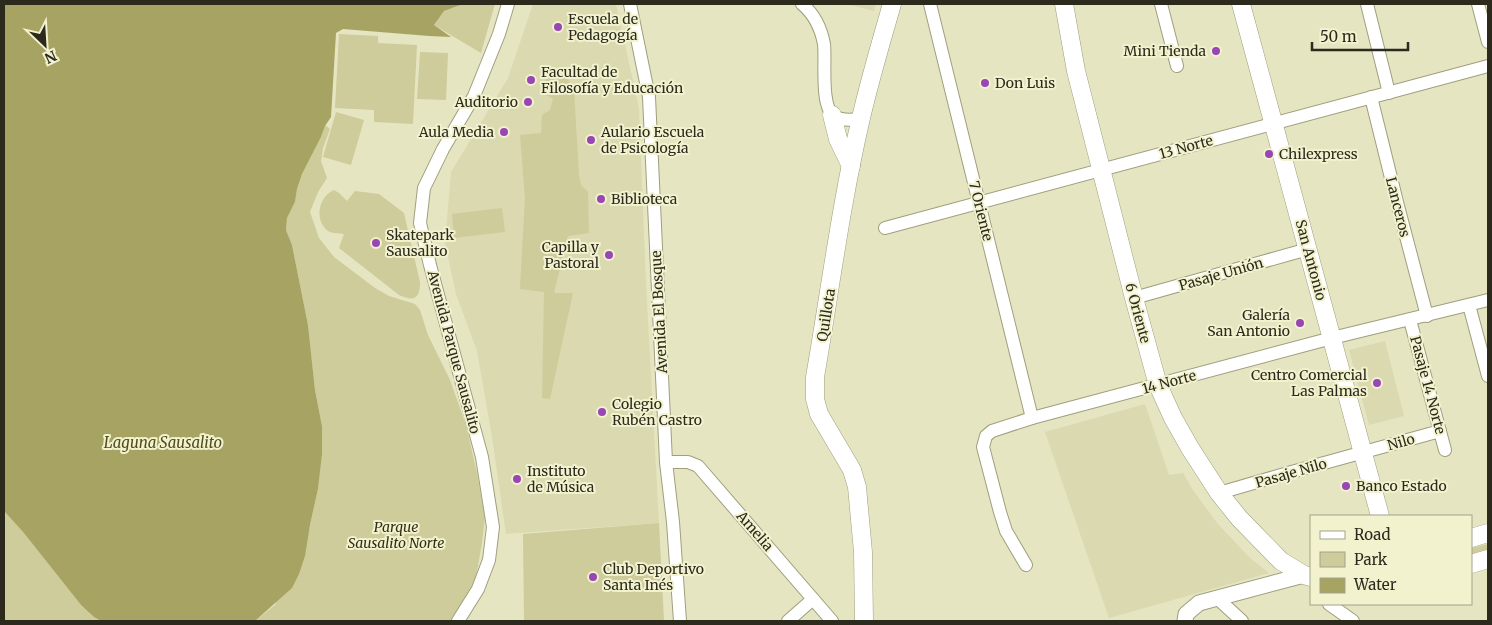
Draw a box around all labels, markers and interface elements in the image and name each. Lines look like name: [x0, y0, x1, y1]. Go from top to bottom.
place label: Escuela de Pedagogía: [568, 10, 638, 44]
north arrow: [20, 20, 70, 70]
scale bar: [1312, 20, 1408, 52]
marker: Escuela de Pedagogía: [552, 21, 564, 33]
text: 50 m: [1320, 27, 1357, 46]
place label: Mini Tienda: [1124, 42, 1206, 60]
marker: Mini Tienda: [1210, 45, 1222, 57]
text: N: [42, 46, 59, 67]
place label: Facultad de Filosofía y Educación: [541, 63, 683, 97]
marker: Facultad de Filosofía y Educación: [525, 74, 537, 86]
place label: Don Luis: [995, 74, 1055, 92]
marker: Don Luis: [979, 77, 991, 89]
place label: Auditorio: [454, 93, 518, 111]
marker: Auditorio: [522, 96, 534, 108]
place label: Aula Media: [418, 123, 494, 141]
place label: Aulario Escuela de Psicología: [600, 123, 705, 157]
marker: Aula Media: [498, 126, 510, 138]
street label: 13 Norte: [1157, 131, 1215, 163]
marker: Aulario Escuela de Psicología: [585, 134, 597, 146]
place label: Chilexpress: [1279, 145, 1358, 163]
marker: Chilexpress: [1263, 148, 1275, 160]
street label: Lanceros: [1382, 175, 1414, 239]
street label: 7 Oriente: [965, 179, 997, 243]
place label: Biblioteca: [611, 190, 678, 208]
marker: Biblioteca: [595, 193, 607, 205]
street label: San Antonio: [1292, 218, 1330, 302]
place label: Skatepark Sausalito: [386, 226, 454, 260]
marker: Skatepark Sausalito: [370, 237, 382, 249]
place label: Capilla y Pastoral: [542, 238, 600, 272]
marker: Capilla y Pastoral: [603, 249, 615, 261]
street label: Avenida El Bosque: [647, 250, 671, 375]
street label: Pasaje Unión: [1177, 253, 1265, 295]
street label: Avenida Parque Sausalito: [423, 267, 484, 436]
street label: 6 Oriente: [1121, 281, 1155, 345]
street label: Quillota: [813, 287, 839, 343]
place label: Galería San Antonio: [1207, 306, 1290, 340]
marker: Galería San Antonio: [1294, 317, 1306, 329]
street label: Pasaje 14 Norte: [1406, 334, 1450, 436]
street label: 14 Norte: [1140, 366, 1198, 398]
place label: Centro Comercial Las Palmas: [1251, 366, 1368, 400]
marker: Centro Comercial Las Palmas: [1371, 377, 1383, 389]
place label: Colegio Rubén Castro: [612, 395, 702, 429]
marker: Colegio Rubén Castro: [596, 406, 608, 418]
street label: Nilo: [1385, 430, 1417, 454]
water label: Laguna Sausalito: [104, 433, 222, 452]
street label: Pasaje Nilo: [1253, 454, 1329, 492]
place label: Instituto de Música: [527, 462, 595, 496]
marker: Instituto de Música: [511, 473, 523, 485]
place label: Banco Estado: [1356, 477, 1447, 495]
marker: Banco Estado: [1340, 480, 1352, 492]
street label: Amelia: [732, 506, 778, 555]
legend: [1310, 515, 1472, 605]
park label: Parque Sausalito Norte: [348, 518, 444, 552]
text: Road: [1354, 525, 1390, 544]
text: Park: [1354, 550, 1388, 569]
place label: Club Deportivo Santa Inés: [603, 560, 704, 594]
marker: Club Deportivo Santa Inés: [587, 571, 599, 583]
text: Water: [1353, 575, 1397, 594]

